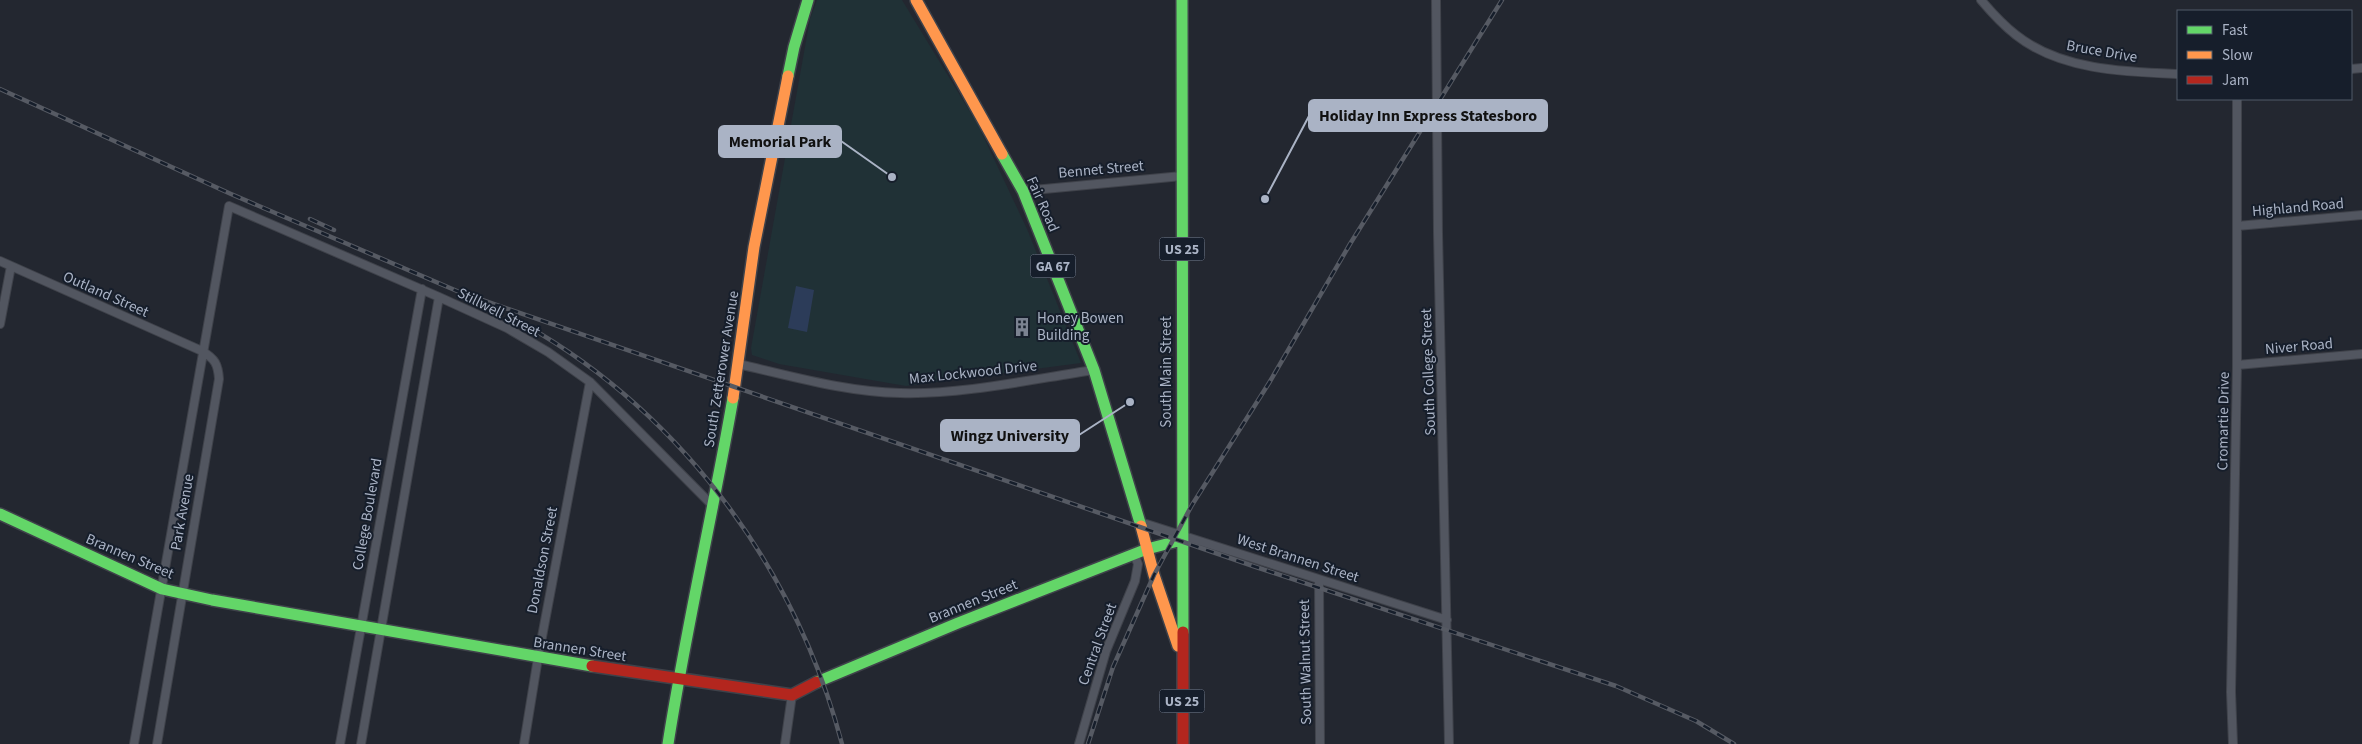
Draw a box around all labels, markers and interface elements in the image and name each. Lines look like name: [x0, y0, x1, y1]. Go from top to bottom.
legend: [2177, 10, 2352, 100]
text: Fast: [2222, 20, 2248, 41]
street label: Bruce Drive: [2065, 35, 2139, 68]
text: Slow: [2222, 45, 2253, 66]
text: Jam: [2222, 70, 2249, 91]
callout: Holiday Inn Express Statesboro: [1309, 100, 1547, 131]
text: Holiday Inn Express Statesboro: [1319, 105, 1537, 127]
callout: Memorial Park: [719, 126, 841, 157]
text: Memorial Park: [729, 131, 832, 153]
street label: Bennet Street: [1057, 155, 1145, 184]
street label: Fair Road: [1021, 173, 1064, 235]
street label: Highland Road: [2251, 193, 2345, 222]
road number: US 25: [1160, 238, 1204, 260]
road number: GA 67: [1030, 255, 1076, 278]
street label: Outland Street: [60, 266, 152, 323]
street label: Stillwell Street: [454, 283, 544, 342]
street label: South Zetterower Avenue: [699, 289, 744, 449]
place label: Honey Bowen Building: [1037, 308, 1124, 346]
street label: South College Street: [1416, 308, 1441, 436]
building icon: Honey Bowen Building: [1011, 316, 1033, 338]
street label: South Main Street: [1156, 316, 1177, 428]
street label: Niver Road: [2264, 333, 2334, 360]
street label: Max Lockwood Drive: [908, 355, 1038, 390]
street label: Cromartie Drive: [2212, 371, 2235, 471]
callout: Wingz University: [941, 420, 1079, 451]
text: Wingz University: [951, 425, 1070, 447]
street label: College Boulevard: [347, 456, 388, 572]
street label: Park Avenue: [165, 472, 200, 552]
street label: Donaldson Street: [522, 505, 563, 615]
street label: Brannen Street: [82, 528, 177, 584]
street label: West Brannen Street: [1234, 529, 1362, 588]
street label: Brannen Street: [926, 574, 1021, 629]
street label: South Walnut Street: [1294, 599, 1317, 725]
street label: Central Street: [1073, 600, 1122, 688]
street label: Brannen Street: [532, 632, 628, 667]
road number: US 25: [1160, 689, 1204, 712]

